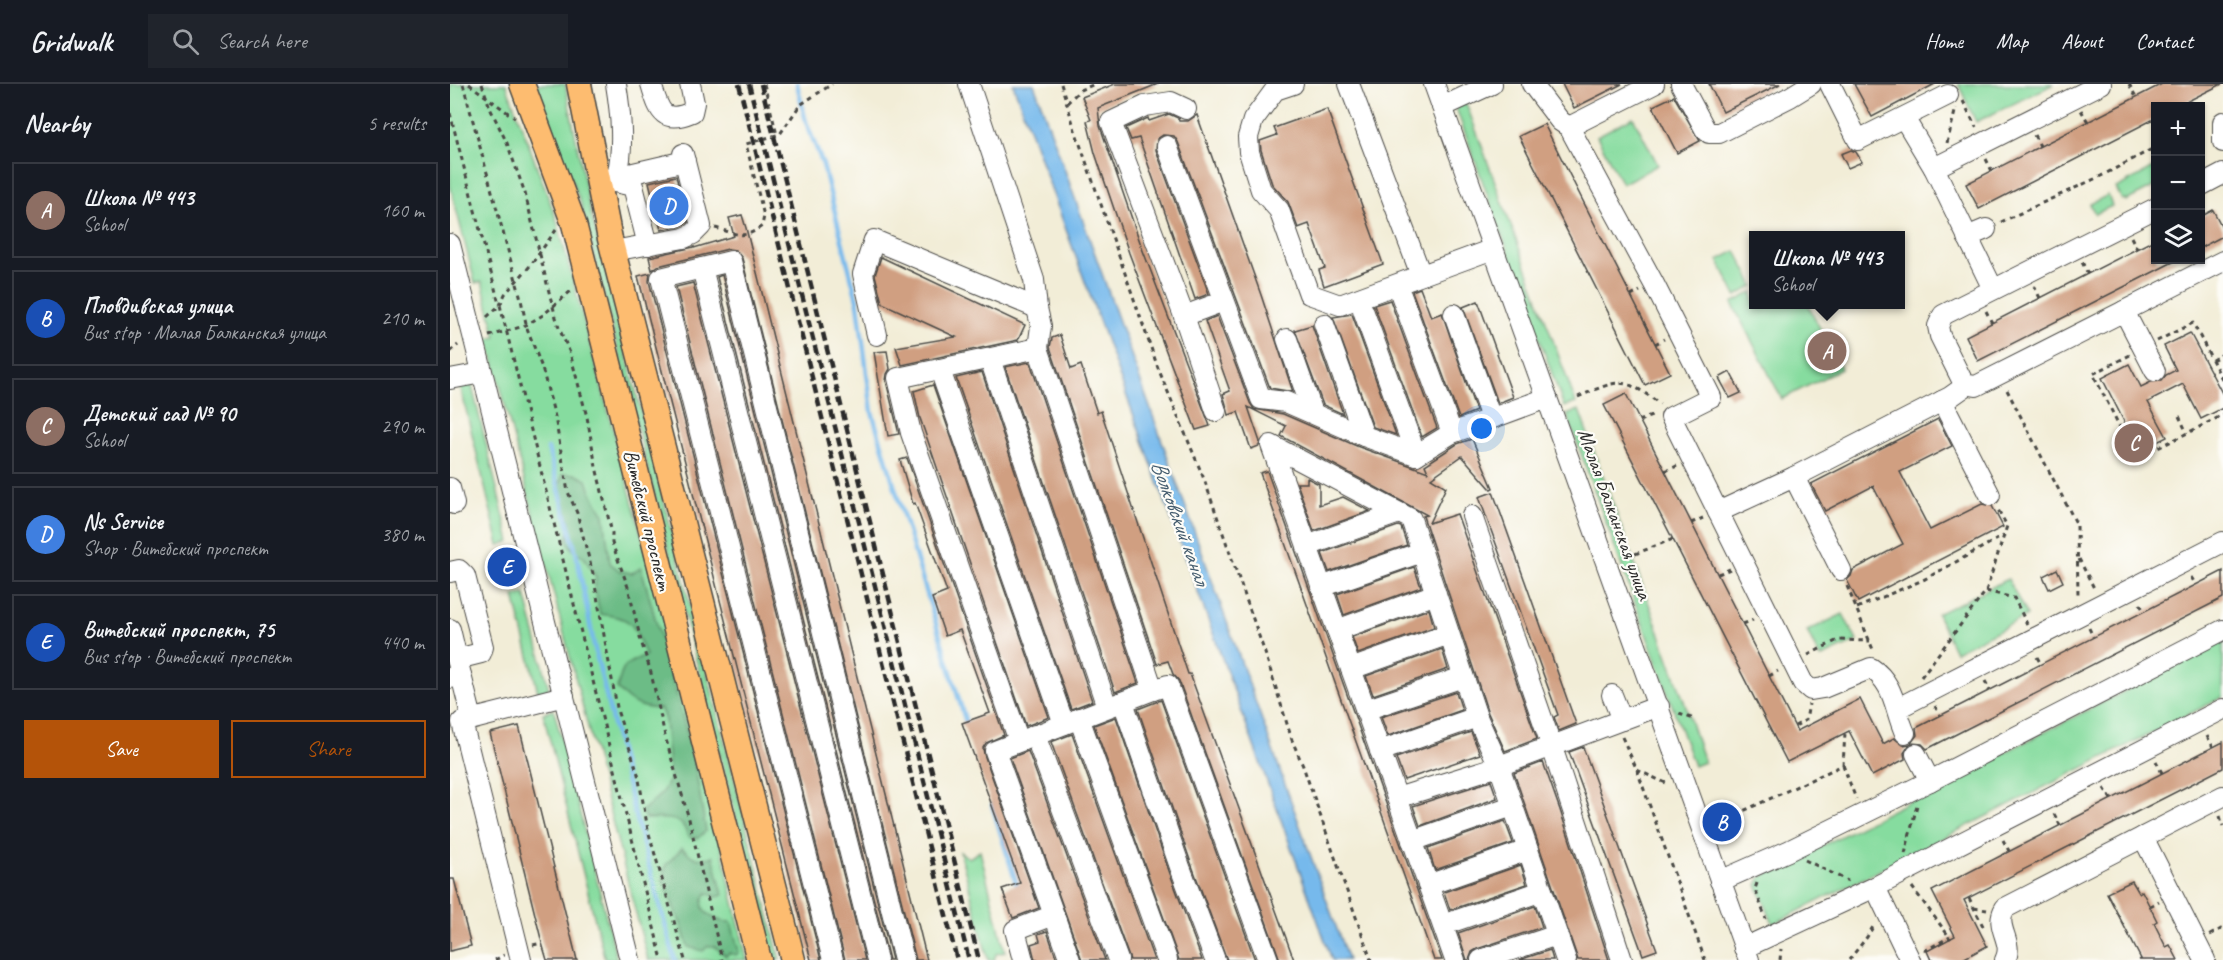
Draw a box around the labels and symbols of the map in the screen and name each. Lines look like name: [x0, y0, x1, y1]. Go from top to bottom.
pin: D: [650, 184, 688, 228]
pin: A: [1808, 328, 1846, 374]
your location: [1467, 414, 1496, 443]
pin: C: [2114, 420, 2154, 466]
street label: Малая Балканская улица: [1572, 425, 1659, 605]
street label: Витебский проспект: [618, 447, 678, 594]
water label: Волковский канал: [1145, 457, 1217, 592]
pin: E: [488, 544, 526, 590]
pin: B: [1702, 800, 1742, 844]

